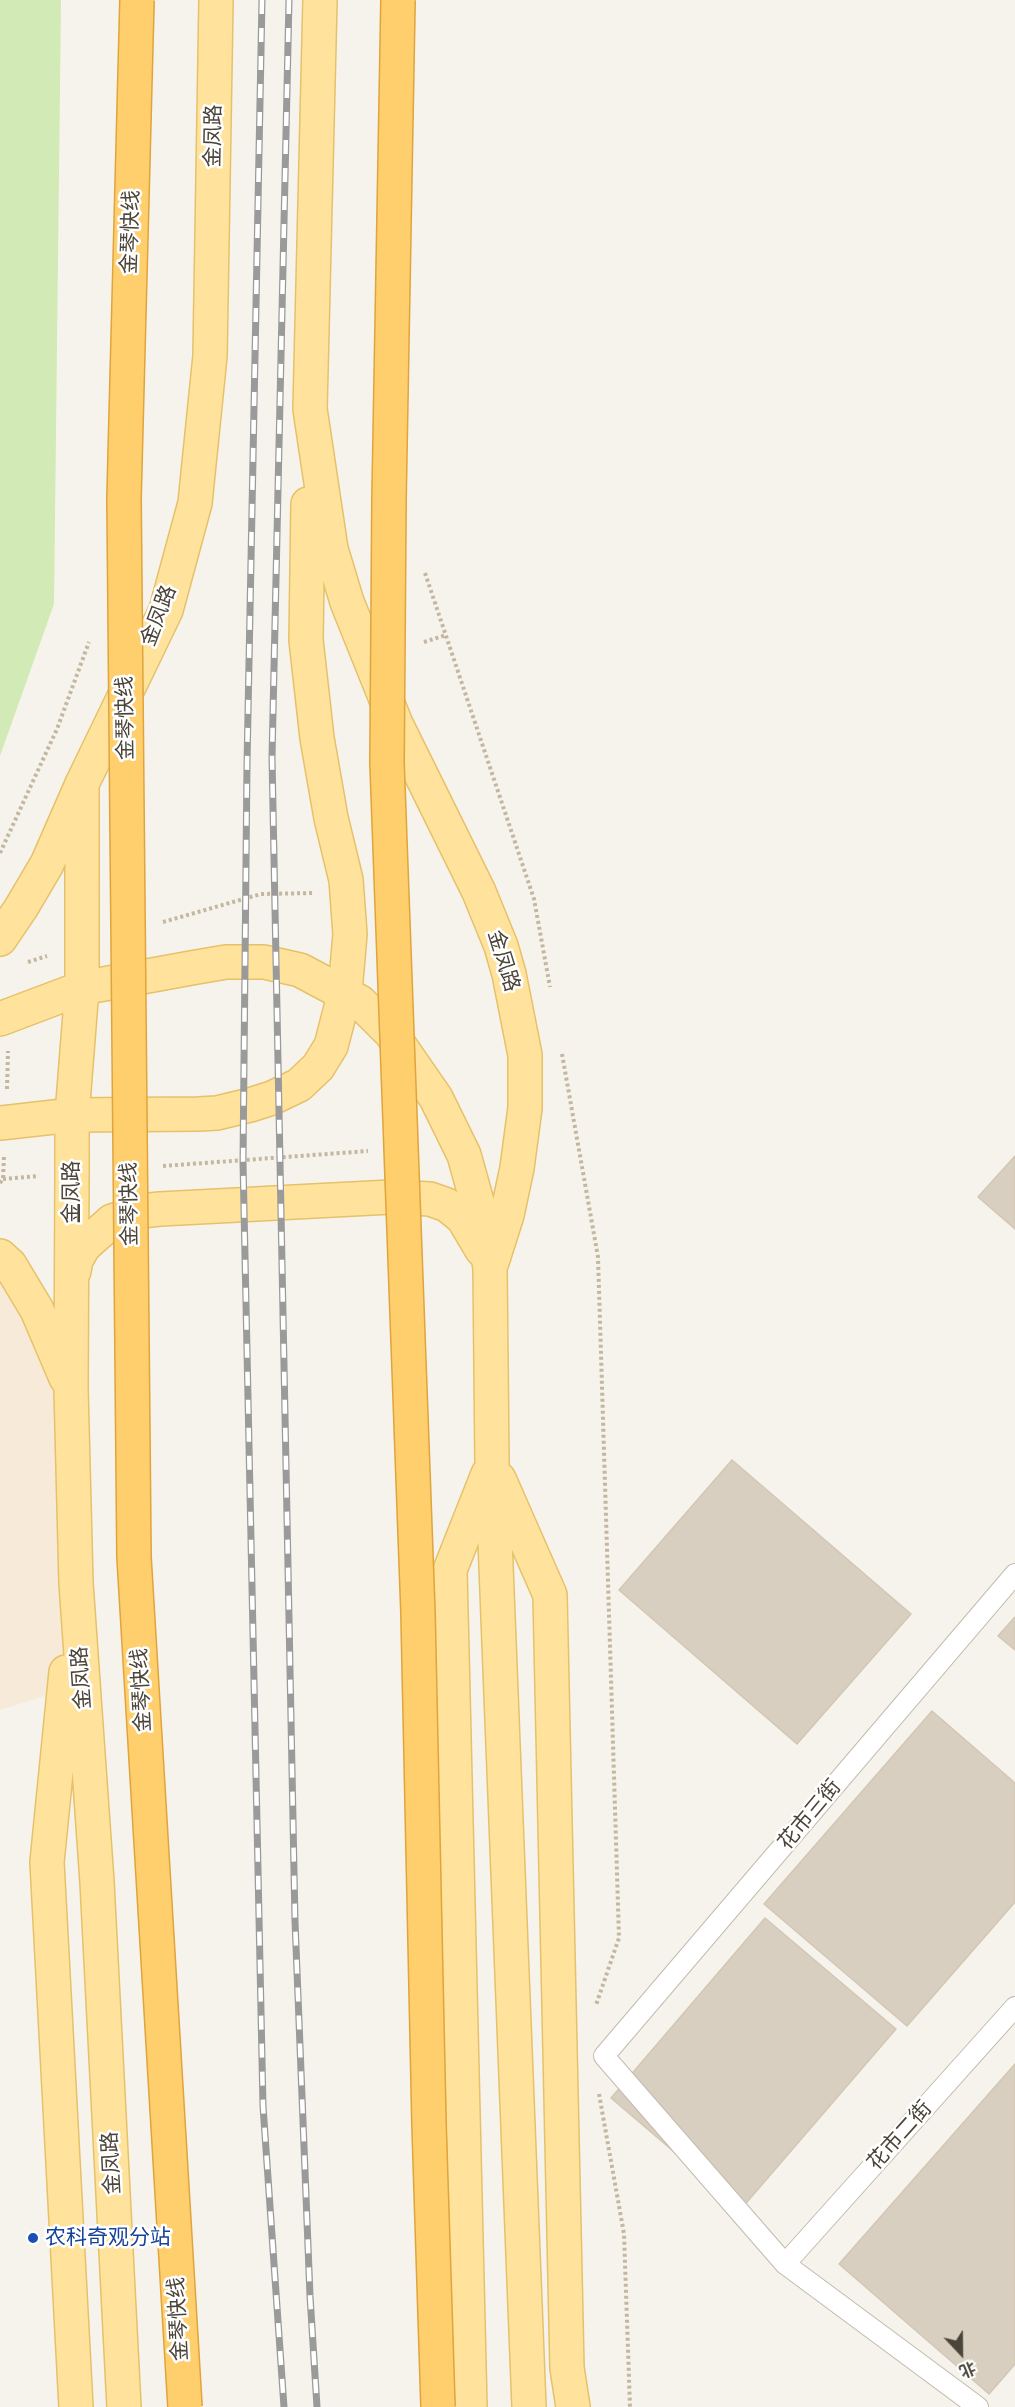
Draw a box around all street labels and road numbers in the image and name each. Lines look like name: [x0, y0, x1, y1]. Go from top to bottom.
street label: 金凤路: [201, 104, 227, 168]
street label: 金琴快线: [117, 190, 145, 274]
street label: 金凤路: [136, 582, 182, 650]
street label: 金琴快线: [113, 676, 139, 760]
street label: 金凤路: [482, 927, 524, 995]
street label: 金凤路: [59, 1161, 85, 1223]
street label: 金琴快线: [117, 1162, 143, 1246]
street label: 金凤路: [67, 1646, 97, 1710]
street label: 金琴快线: [127, 1647, 157, 1733]
street label: 花市三街: [773, 1775, 847, 1855]
street label: 花市二街: [863, 2096, 937, 2176]
street label: 金凤路: [98, 2131, 126, 2195]
street label: 金琴快线: [164, 2276, 194, 2362]

